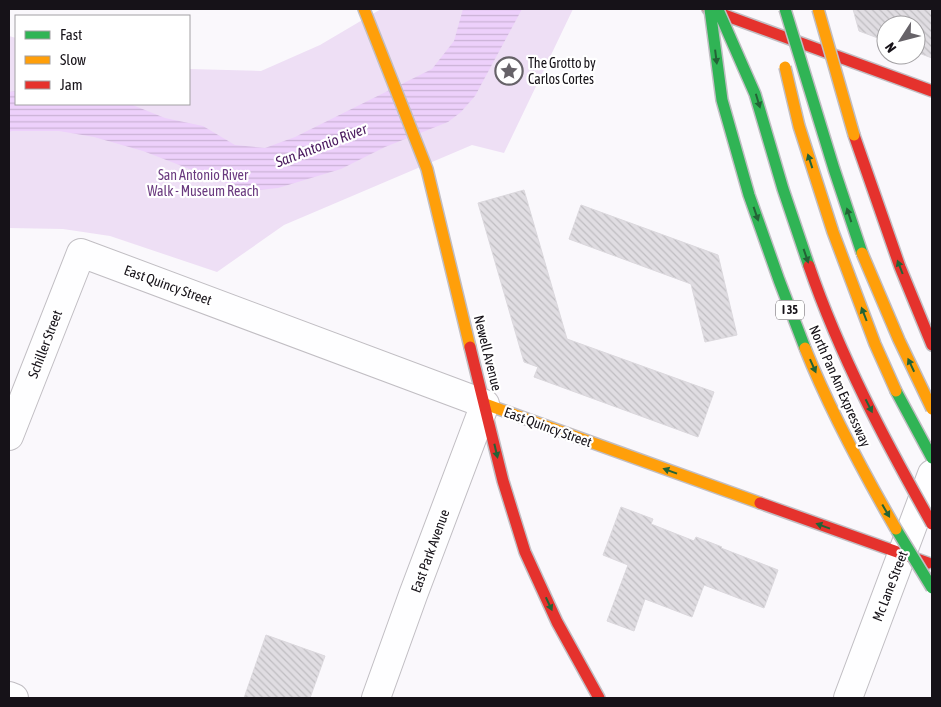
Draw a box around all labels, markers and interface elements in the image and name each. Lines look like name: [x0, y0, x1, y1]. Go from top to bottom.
legend: [15, 15, 190, 105]
north arrow: [876, 15, 926, 65]
text: Fast: [60, 26, 82, 43]
text: N: [882, 40, 899, 56]
one-way arrow: [712, 49, 720, 65]
text: Slow: [60, 51, 86, 68]
place label: The Grotto by Carlos Cortes: [528, 55, 596, 87]
place icon: The Grotto by Carlos Cortes: [494, 56, 524, 86]
text: Jam: [60, 76, 83, 93]
one-way arrow: [754, 94, 762, 109]
water label: San Antonio River: [272, 120, 370, 171]
one-way arrow: [806, 153, 813, 168]
park label: San Antonio River Walk - Museum Reach: [147, 167, 259, 199]
one-way arrow: [752, 207, 760, 222]
one-way arrow: [845, 208, 852, 223]
one-way arrow: [803, 249, 810, 264]
one-way arrow: [896, 260, 904, 275]
street label: East Quincy Street: [122, 262, 214, 308]
road number: I 35: [776, 300, 804, 320]
one-way arrow: [860, 306, 868, 321]
street label: Schiller Street: [25, 308, 65, 380]
street label: Newell Avenue: [471, 314, 505, 392]
street label: North Pan Am Expressway: [806, 323, 874, 449]
one-way arrow: [906, 358, 915, 373]
one-way arrow: [809, 359, 817, 373]
one-way arrow: [865, 399, 873, 413]
street label: East Quincy Street: [502, 404, 594, 450]
one-way arrow: [492, 443, 500, 458]
one-way arrow: [663, 467, 678, 474]
one-way arrow: [882, 504, 890, 519]
street label: East Park Avenue: [408, 507, 452, 595]
one-way arrow: [816, 522, 831, 529]
street label: Mc Lane Street: [869, 549, 911, 623]
one-way arrow: [545, 597, 553, 611]

